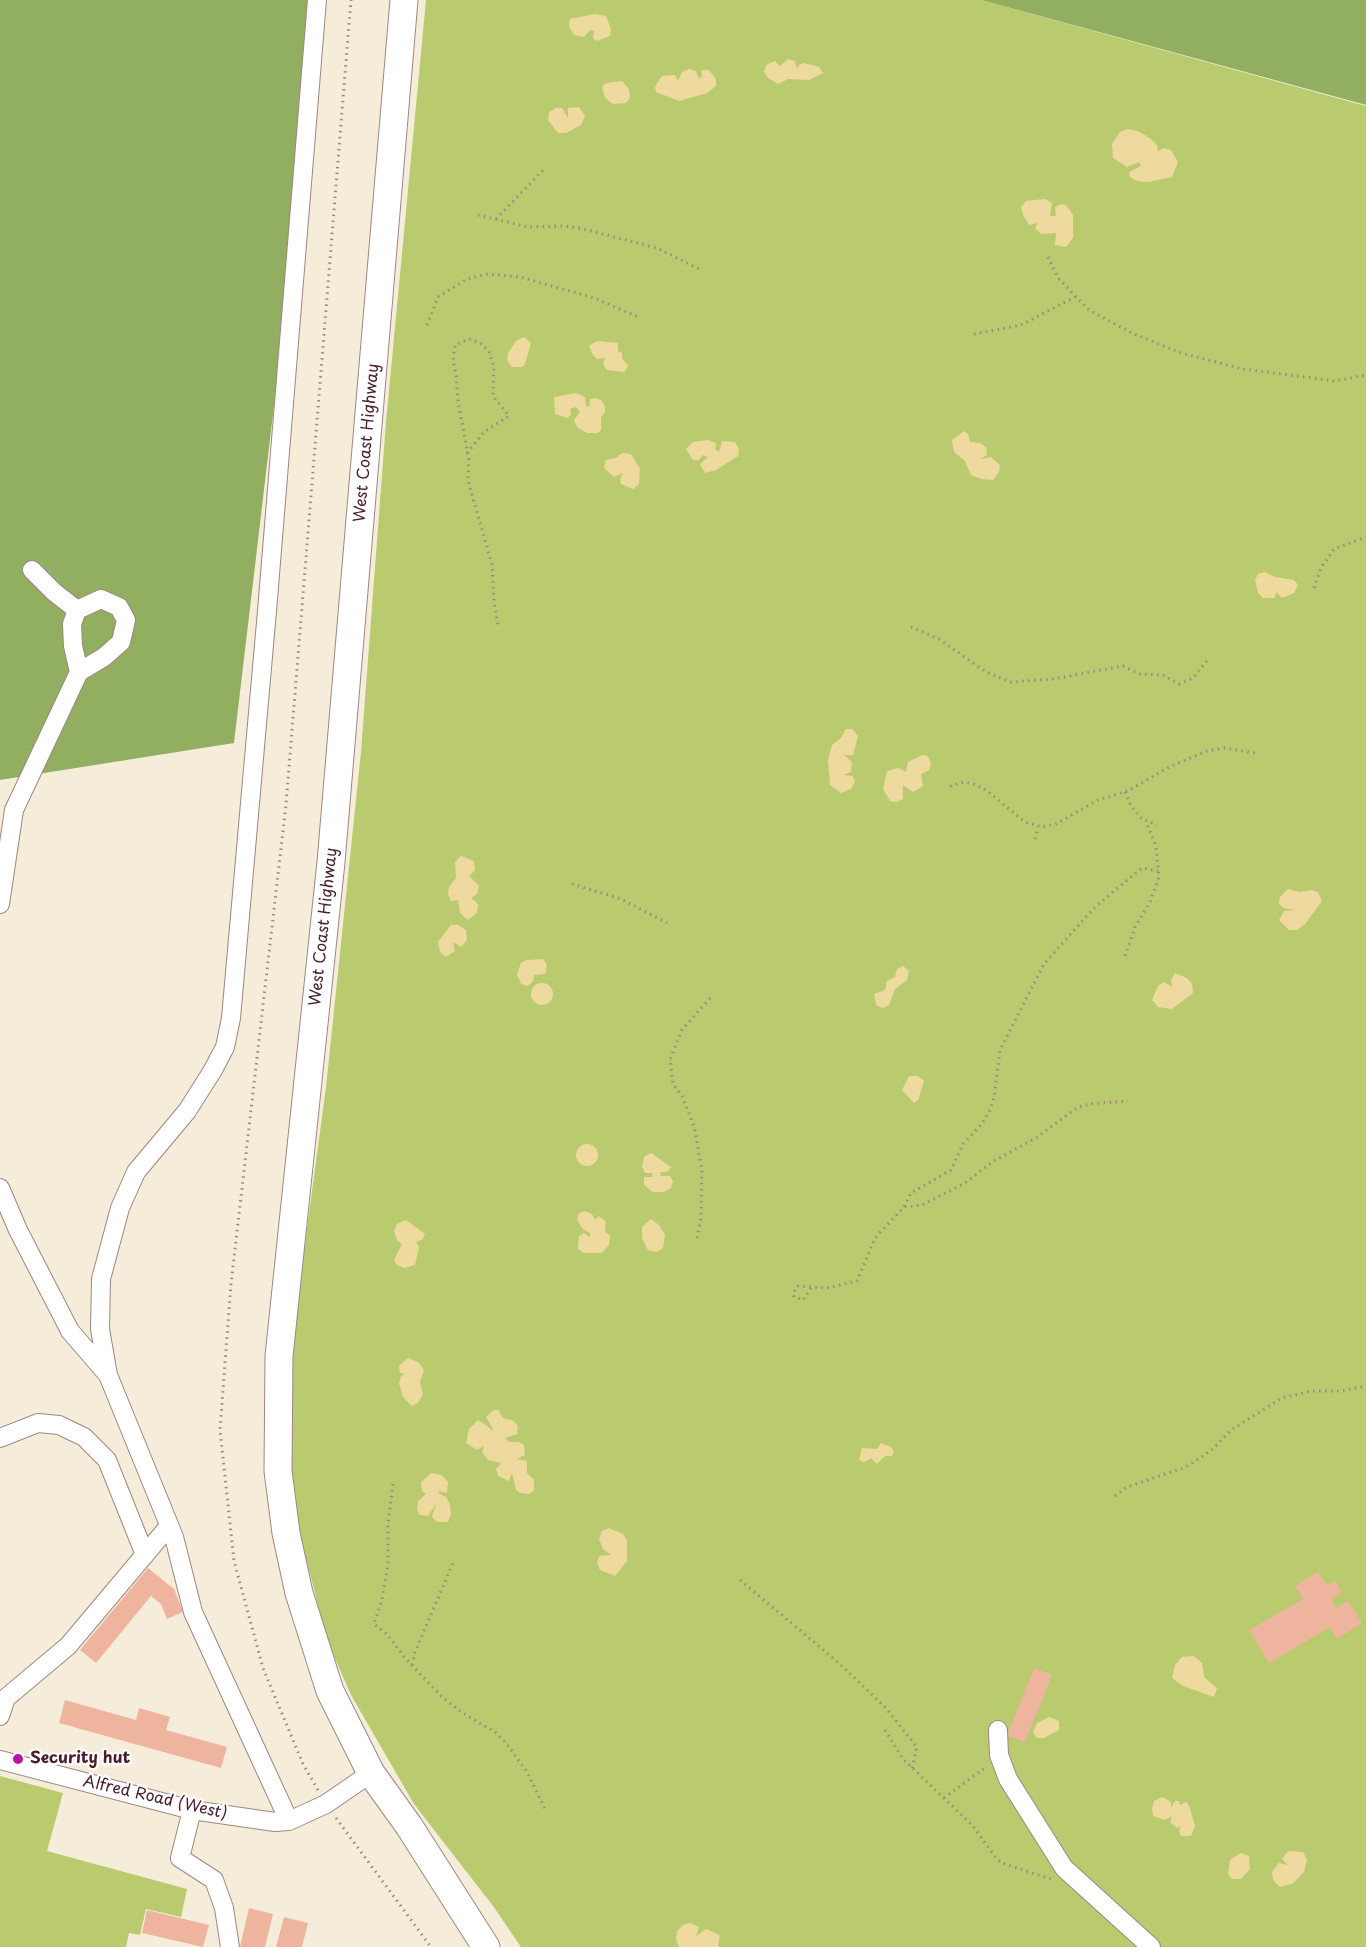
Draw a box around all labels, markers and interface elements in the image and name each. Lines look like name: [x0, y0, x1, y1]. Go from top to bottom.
street label: West Coast Highway: [351, 363, 383, 523]
street label: West Coast Highway: [306, 847, 342, 1007]
place label: Security hut: [30, 1749, 130, 1769]
marker: Security hut: [11, 1752, 25, 1766]
street label: Alfred Road (West): [81, 1772, 229, 1824]

